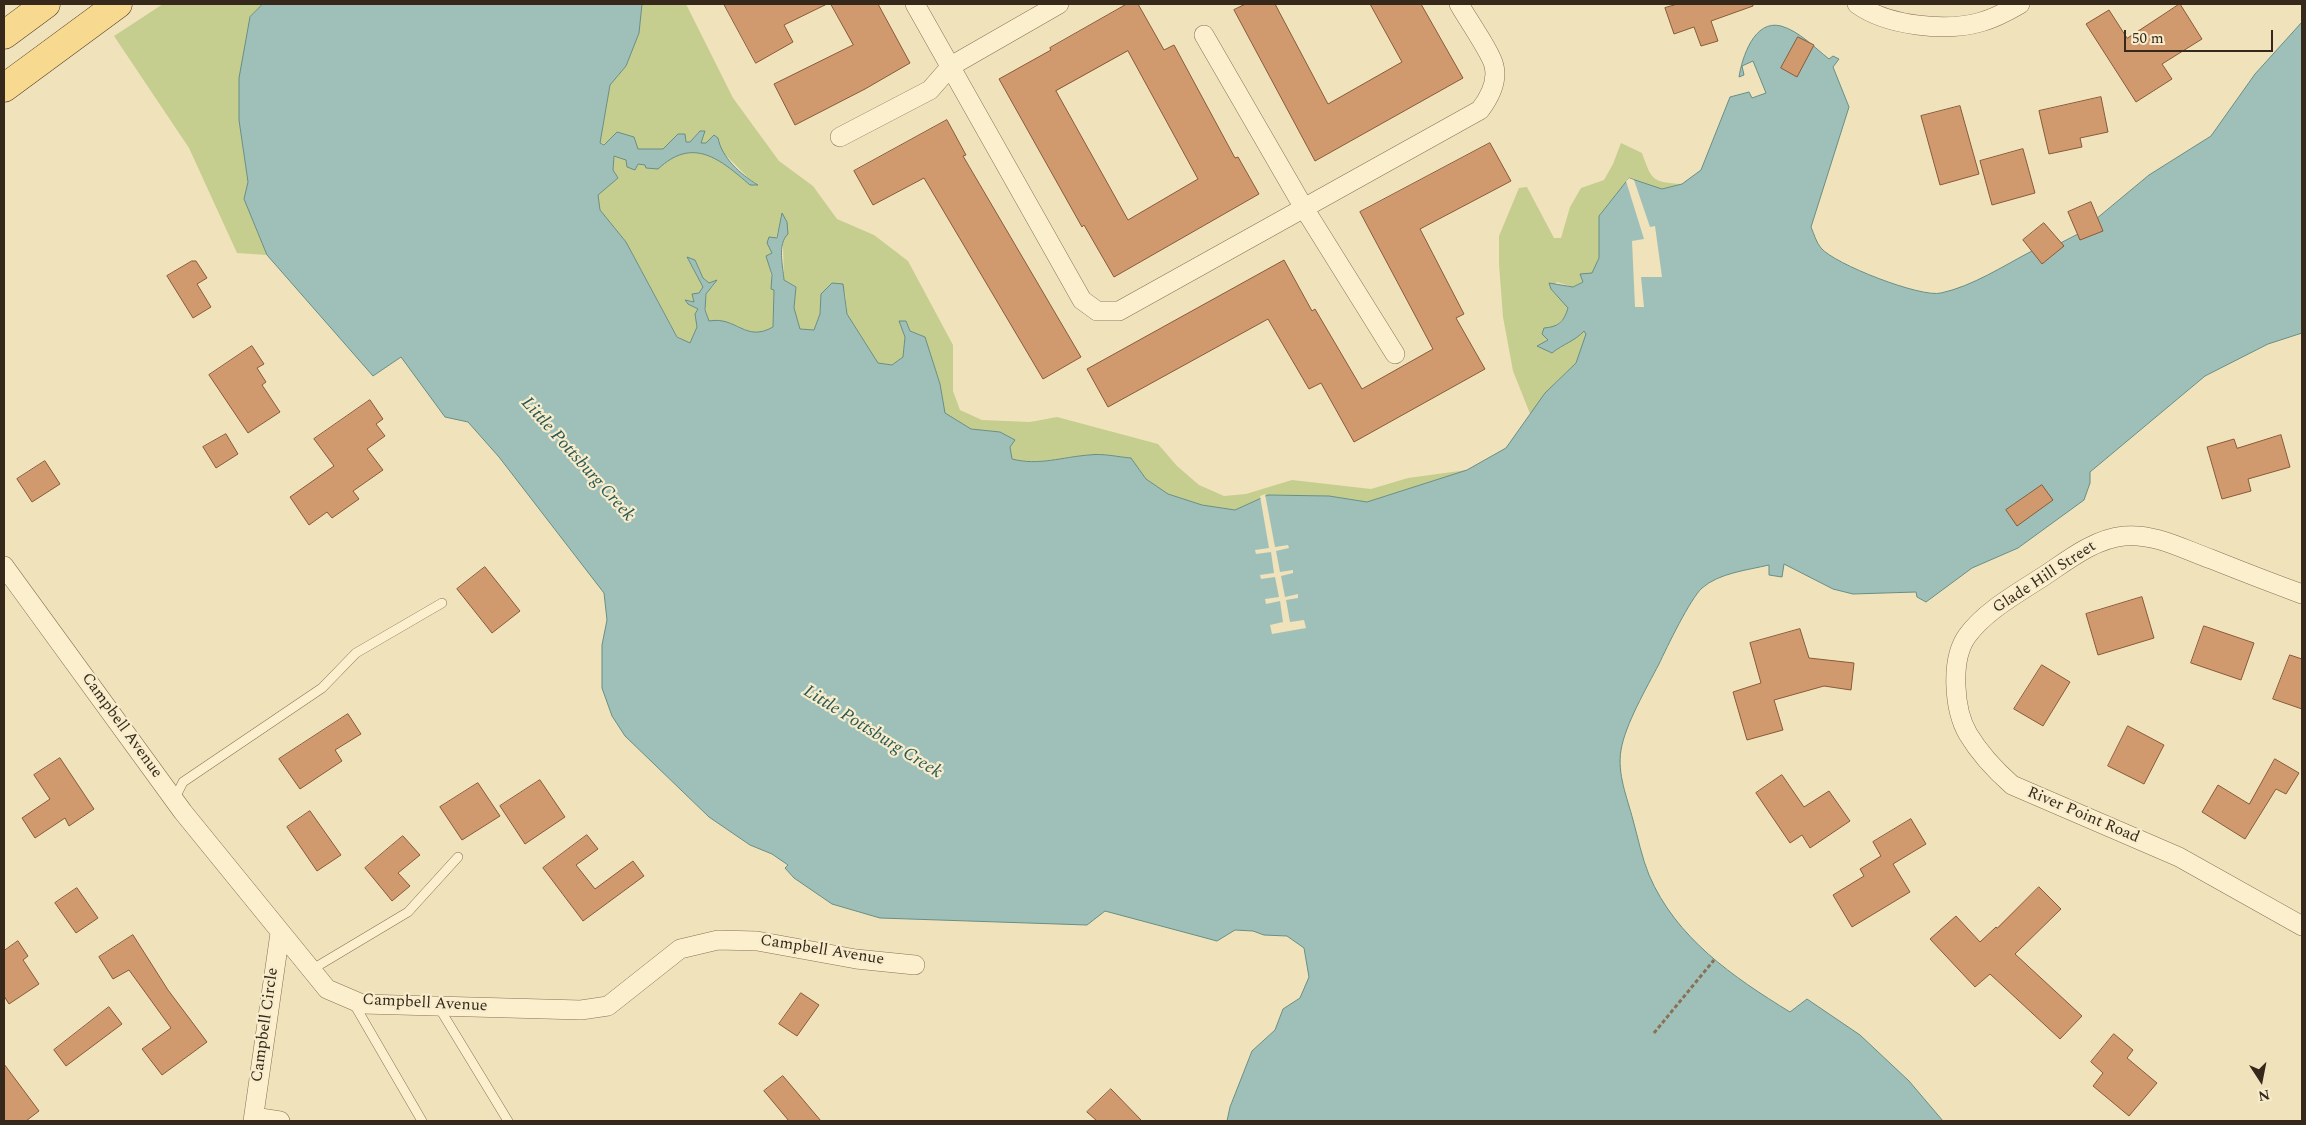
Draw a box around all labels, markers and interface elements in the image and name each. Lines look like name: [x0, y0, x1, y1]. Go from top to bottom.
scale bar: [2126, 20, 2275, 52]
text: 50 m: [2132, 27, 2164, 50]
water label: Little Pottsburg Creek: [516, 394, 638, 526]
street label: Glade Hill Street: [1990, 538, 2100, 618]
street label: Campbell Avenue: [76, 670, 166, 782]
water label: Little Pottsburg Creek: [799, 682, 945, 784]
street label: River Point Road: [2024, 784, 2142, 848]
street label: Campbell Avenue: [759, 932, 885, 970]
street label: Campbell Circle: [248, 966, 284, 1084]
street label: Campbell Avenue: [362, 991, 488, 1017]
north arrow: [2236, 1055, 2286, 1105]
text: N: [2256, 1084, 2272, 1107]

